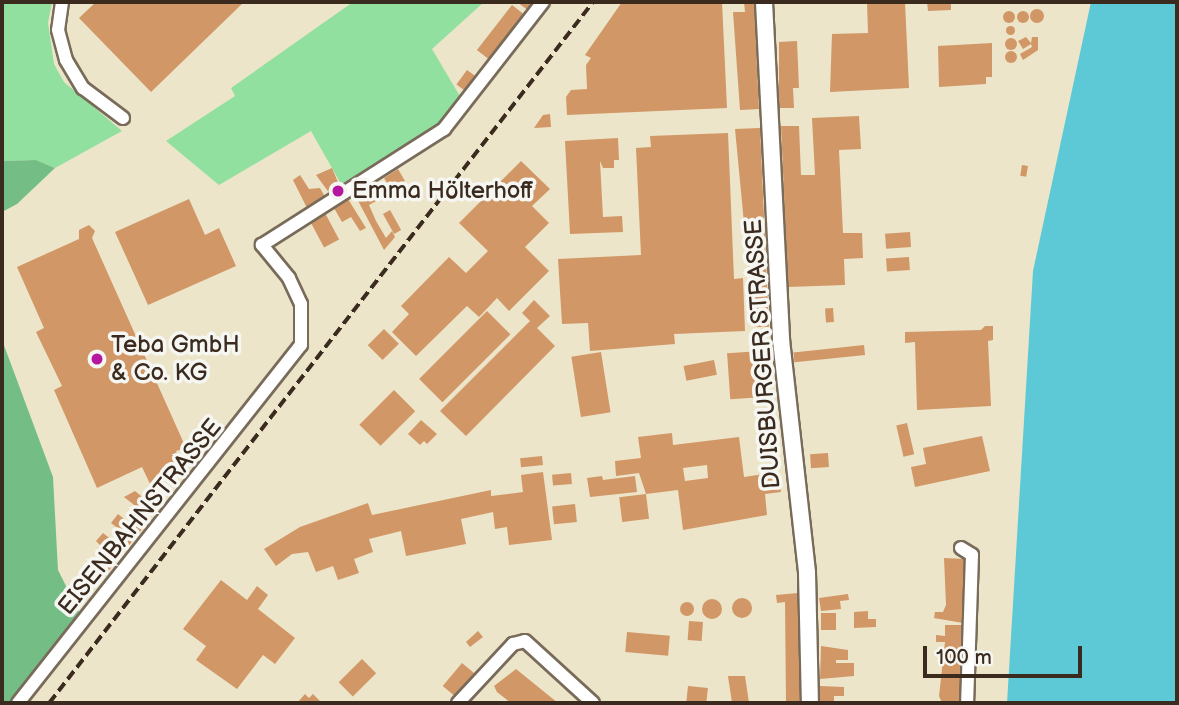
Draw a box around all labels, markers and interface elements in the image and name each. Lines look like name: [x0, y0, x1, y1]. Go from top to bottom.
place label: Emma Hölterhoff: [352, 177, 533, 205]
marker: Emma Hölterhoff: [330, 183, 346, 199]
street label: DUISBURGER STRASSE: [739, 218, 787, 490]
place label: Teba GmbH & Co. KG: [111, 331, 240, 387]
marker: Teba GmbH & Co. KG: [89, 351, 105, 367]
street label: EISENBAHNSTRASSE: [52, 413, 228, 621]
scale bar: [927, 632, 1086, 676]
text: 100 m: [936, 645, 992, 670]

